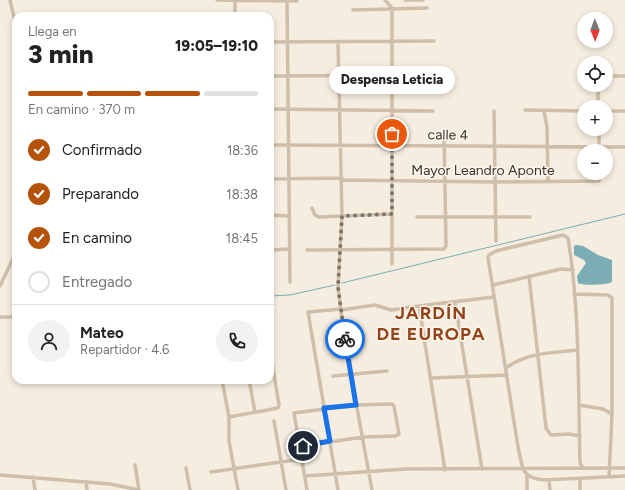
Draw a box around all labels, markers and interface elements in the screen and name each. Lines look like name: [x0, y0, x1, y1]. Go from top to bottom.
north arrow: [577, 12, 613, 48]
map controls: [577, 12, 613, 180]
text: Llega en: [28, 24, 77, 39]
text: 19:05–19:10: [175, 37, 258, 55]
text: 3 min: [28, 38, 94, 70]
button: locate: [577, 56, 613, 92]
callout: Despensa Leticia: [329, 66, 455, 94]
text: Despensa Leticia: [341, 72, 443, 87]
button: +: [577, 100, 613, 136]
text: En camino · 370 m: [28, 102, 135, 117]
pin: [375, 117, 409, 151]
icon: bag: [381, 123, 403, 145]
street label: calle 4: [428, 126, 469, 144]
icon: check: [28, 139, 50, 161]
text: Confirmado: [62, 141, 142, 159]
text: 18:36: [227, 143, 258, 158]
button: −: [577, 144, 613, 180]
street label: Mayor Leandro Aponte: [411, 162, 555, 179]
icon: check: [28, 183, 50, 205]
text: Preparando: [62, 185, 139, 203]
text: 18:38: [226, 187, 258, 202]
icon: check: [28, 227, 50, 249]
text: En camino: [62, 229, 132, 247]
text: 18:45: [226, 231, 258, 246]
text: Entregado: [62, 273, 132, 291]
district label: JARDÍN DE EUROPA: [376, 302, 486, 345]
courier: [325, 319, 365, 359]
button: person: [28, 320, 70, 362]
button: phone: [216, 320, 258, 362]
text: Mateo: [80, 324, 124, 342]
icon: bike: [334, 328, 356, 350]
text: Repartidor · 4.6: [80, 342, 169, 357]
pin: [286, 429, 320, 463]
icon: home: [292, 435, 314, 457]

